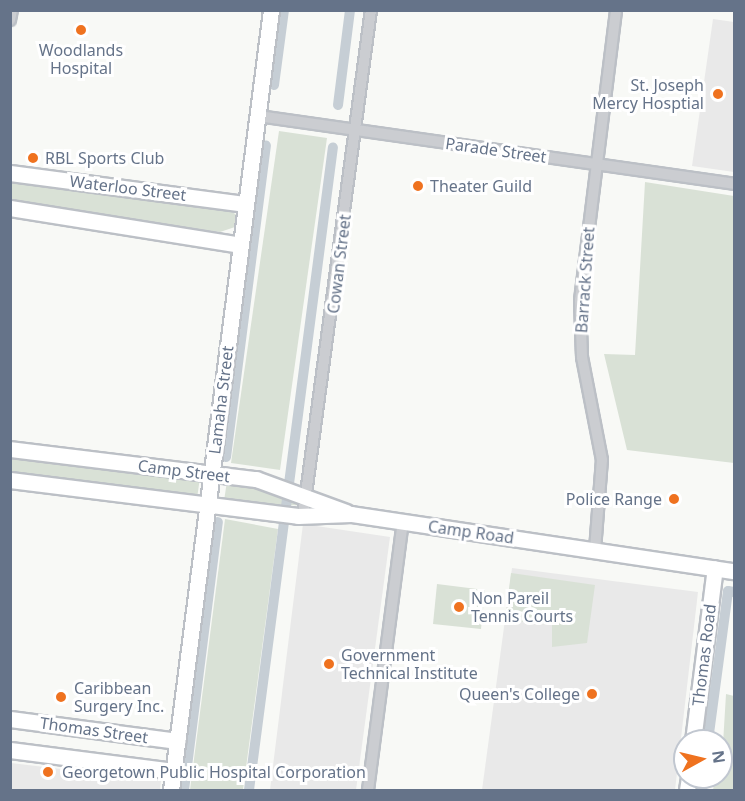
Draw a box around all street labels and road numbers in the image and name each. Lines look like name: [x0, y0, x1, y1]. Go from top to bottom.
street label: Parade Street: [444, 133, 548, 167]
street label: Waterloo Street: [69, 171, 187, 205]
street label: Cowan Street: [323, 213, 355, 315]
street label: Barrack Street: [572, 226, 598, 334]
street label: Lamaha Street: [205, 345, 237, 455]
street label: Camp Street: [137, 456, 231, 486]
street label: Camp Road: [427, 516, 515, 548]
street label: Thomas Road: [688, 603, 720, 707]
street label: Thomas Street: [39, 713, 149, 747]

